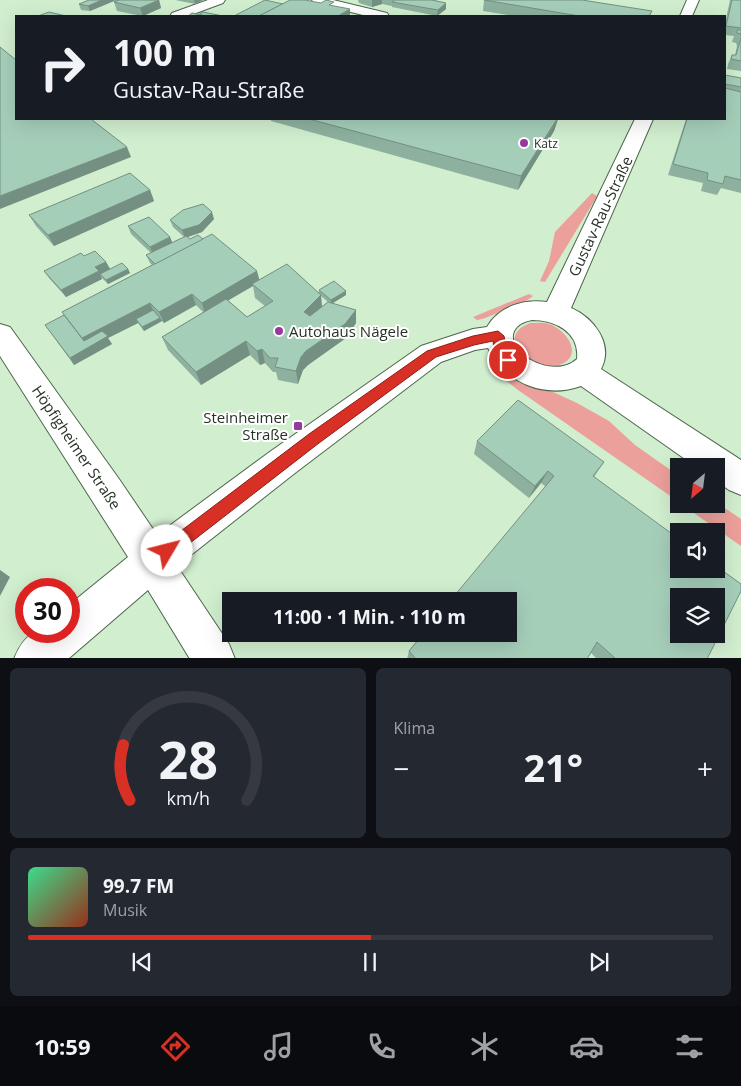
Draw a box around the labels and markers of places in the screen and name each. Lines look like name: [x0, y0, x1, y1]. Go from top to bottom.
place label: Katz: [534, 135, 558, 152]
marker: Katz: [518, 137, 530, 149]
place label: Autohaus Nägele: [289, 321, 408, 341]
marker: Autohaus Nägele: [273, 325, 285, 337]
pin: [487, 339, 529, 381]
place label: Steinheimer Straße: [203, 407, 288, 444]
marker: Steinheimer Straße: [292, 420, 304, 432]

